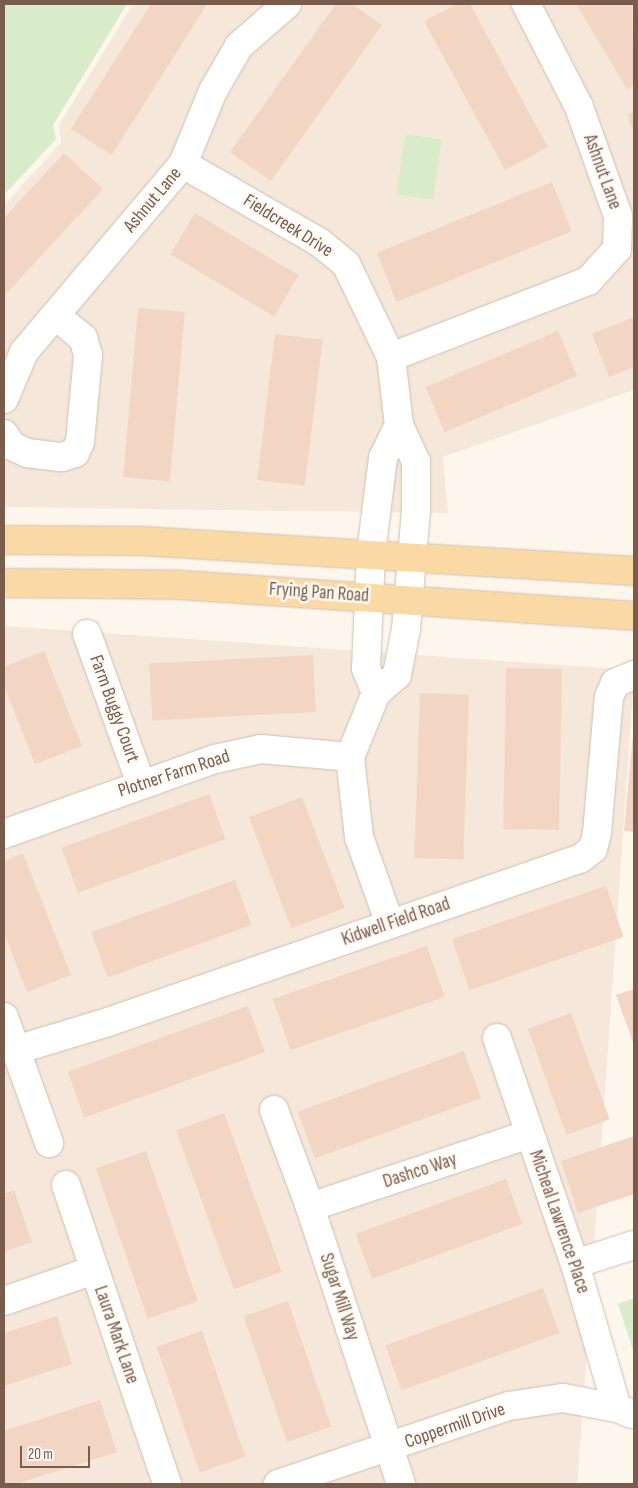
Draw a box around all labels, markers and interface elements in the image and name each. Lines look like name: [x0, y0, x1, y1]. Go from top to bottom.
street label: Ashnut Lane: [578, 131, 626, 213]
street label: Ashnut Lane: [119, 163, 187, 237]
street label: Fieldcreek Drive: [239, 189, 337, 263]
street label: Frying Pan Road: [268, 578, 370, 608]
street label: Farm Buggy Court: [84, 652, 144, 766]
street label: Plotner Farm Road: [115, 745, 233, 803]
street label: Kidwell Field Road: [339, 893, 453, 951]
street label: Micheal Lawrence Place: [524, 1147, 594, 1297]
street label: Dashco Way: [380, 1148, 460, 1194]
street label: Sugar Mill Way: [314, 1250, 364, 1344]
street label: Laura Mark Lane: [89, 1283, 143, 1387]
street label: Coppermill Drive: [402, 1398, 508, 1454]
scale bar: [22, 1436, 92, 1468]
text: 20 m: [28, 1445, 53, 1464]

